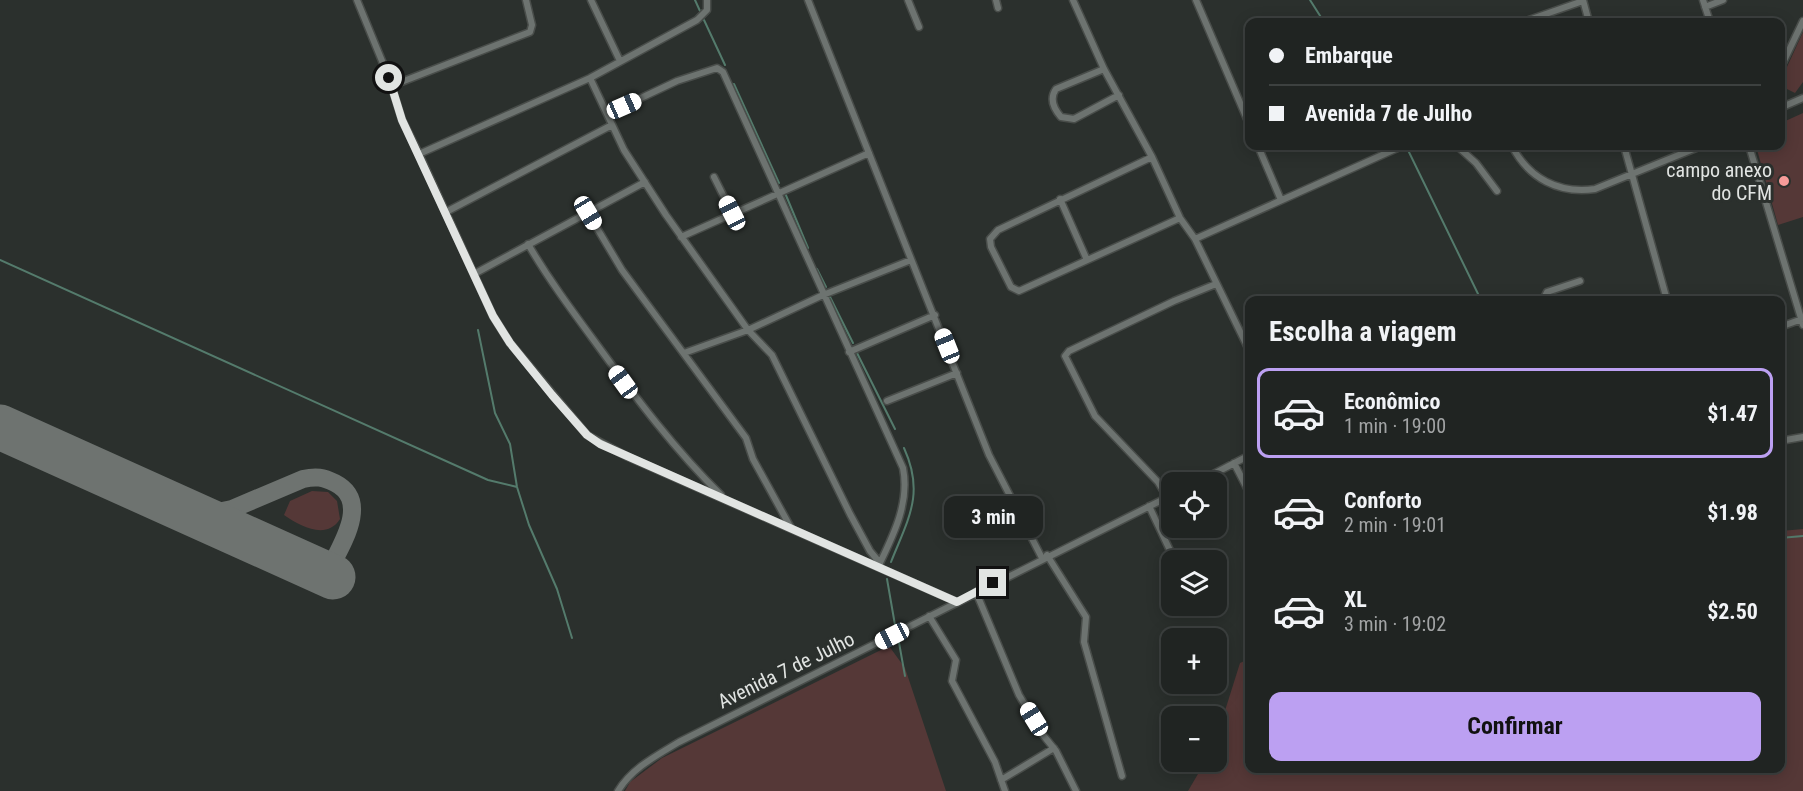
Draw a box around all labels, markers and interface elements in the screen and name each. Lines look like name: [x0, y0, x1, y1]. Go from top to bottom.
text: Embarque: [1305, 43, 1393, 68]
route start: [375, 64, 402, 91]
car: [604, 90, 644, 122]
text: Avenida 7 de Julho: [1305, 101, 1472, 126]
place label: campo anexo do CFM: [1666, 158, 1772, 205]
marker: campo anexo do CFM: [1777, 174, 1791, 188]
car: [571, 193, 605, 233]
car: [716, 193, 748, 233]
text: Escolha a viagem: [1269, 316, 1457, 348]
car: [932, 326, 962, 366]
car: [605, 362, 641, 402]
icon: car: [1272, 386, 1326, 440]
text: Econômico: [1344, 389, 1440, 414]
text: $1.47: [1707, 401, 1758, 426]
text: 1 min · 19:00: [1344, 414, 1446, 438]
map controls: [1161, 472, 1227, 772]
button: locate: [1161, 472, 1227, 538]
icon: car: [1272, 485, 1326, 539]
text: Conforto: [1344, 488, 1422, 513]
callout: 3 min: [944, 496, 1042, 538]
text: $1.98: [1707, 500, 1758, 525]
text: 3 min: [971, 505, 1016, 529]
text: 2 min · 19:01: [1344, 513, 1446, 537]
button: layers: [1161, 550, 1227, 616]
route end: [979, 569, 1006, 596]
icon: car: [1272, 584, 1326, 638]
text: XL: [1344, 587, 1367, 612]
text: $2.50: [1707, 599, 1758, 624]
text: 3 min · 19:02: [1344, 612, 1446, 636]
car: [872, 620, 912, 652]
street label: Avenida 7 de Julho: [714, 627, 858, 713]
button: +: [1161, 628, 1227, 694]
button: Confirmar: [1269, 692, 1761, 761]
car: [1017, 699, 1051, 739]
button: −: [1161, 706, 1227, 772]

